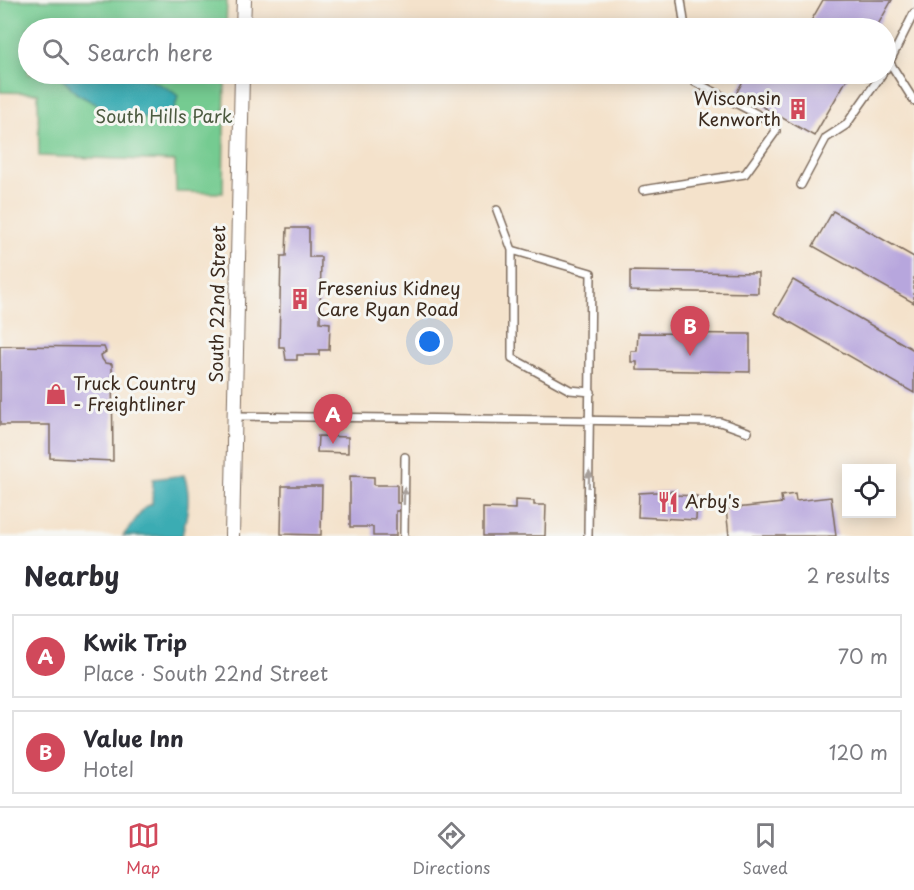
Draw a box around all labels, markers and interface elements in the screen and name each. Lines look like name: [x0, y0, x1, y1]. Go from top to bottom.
search box: [18, 18, 896, 84]
icon: search: [39, 35, 72, 68]
text: Search here: [87, 35, 213, 68]
place label: Wisconsin Kenworth: [694, 84, 781, 132]
building icon: Wisconsin Kenworth: [786, 97, 810, 121]
park label: South Hills Park: [95, 102, 233, 129]
street label: South 22nd Street: [202, 225, 231, 383]
place label: Fresenius Kidney Care Ryan Road: [317, 274, 461, 322]
building icon: Fresenius Kidney Care Ryan Road: [288, 287, 312, 311]
pin: B: [670, 306, 710, 356]
your location: [415, 327, 444, 356]
place label: Truck Country - Freightliner: [73, 369, 196, 417]
shop icon: Truck Country - Freightliner: [44, 382, 68, 406]
pin: A: [314, 394, 352, 444]
map controls: [842, 464, 896, 518]
button: locate: [842, 464, 896, 518]
one-way arrow: [584, 469, 594, 488]
one-way arrow: [400, 487, 409, 506]
place label: Arby's: [685, 487, 740, 514]
restaurant icon: Arby's: [656, 490, 680, 514]
text: Nearby: [24, 556, 119, 595]
text: 2 results: [807, 560, 890, 590]
text: Kwik Trip: [83, 625, 187, 658]
text: A: [38, 641, 53, 671]
text: 70 m: [838, 641, 888, 671]
text: Place · South 22nd Street: [83, 658, 328, 688]
text: Value Inn: [83, 721, 184, 754]
text: B: [39, 737, 52, 767]
text: 120 m: [829, 737, 888, 767]
text: Hotel: [83, 754, 134, 784]
tab: Map: [126, 819, 160, 879]
tab: Directions: [412, 819, 490, 879]
tab: Saved: [742, 819, 788, 879]

